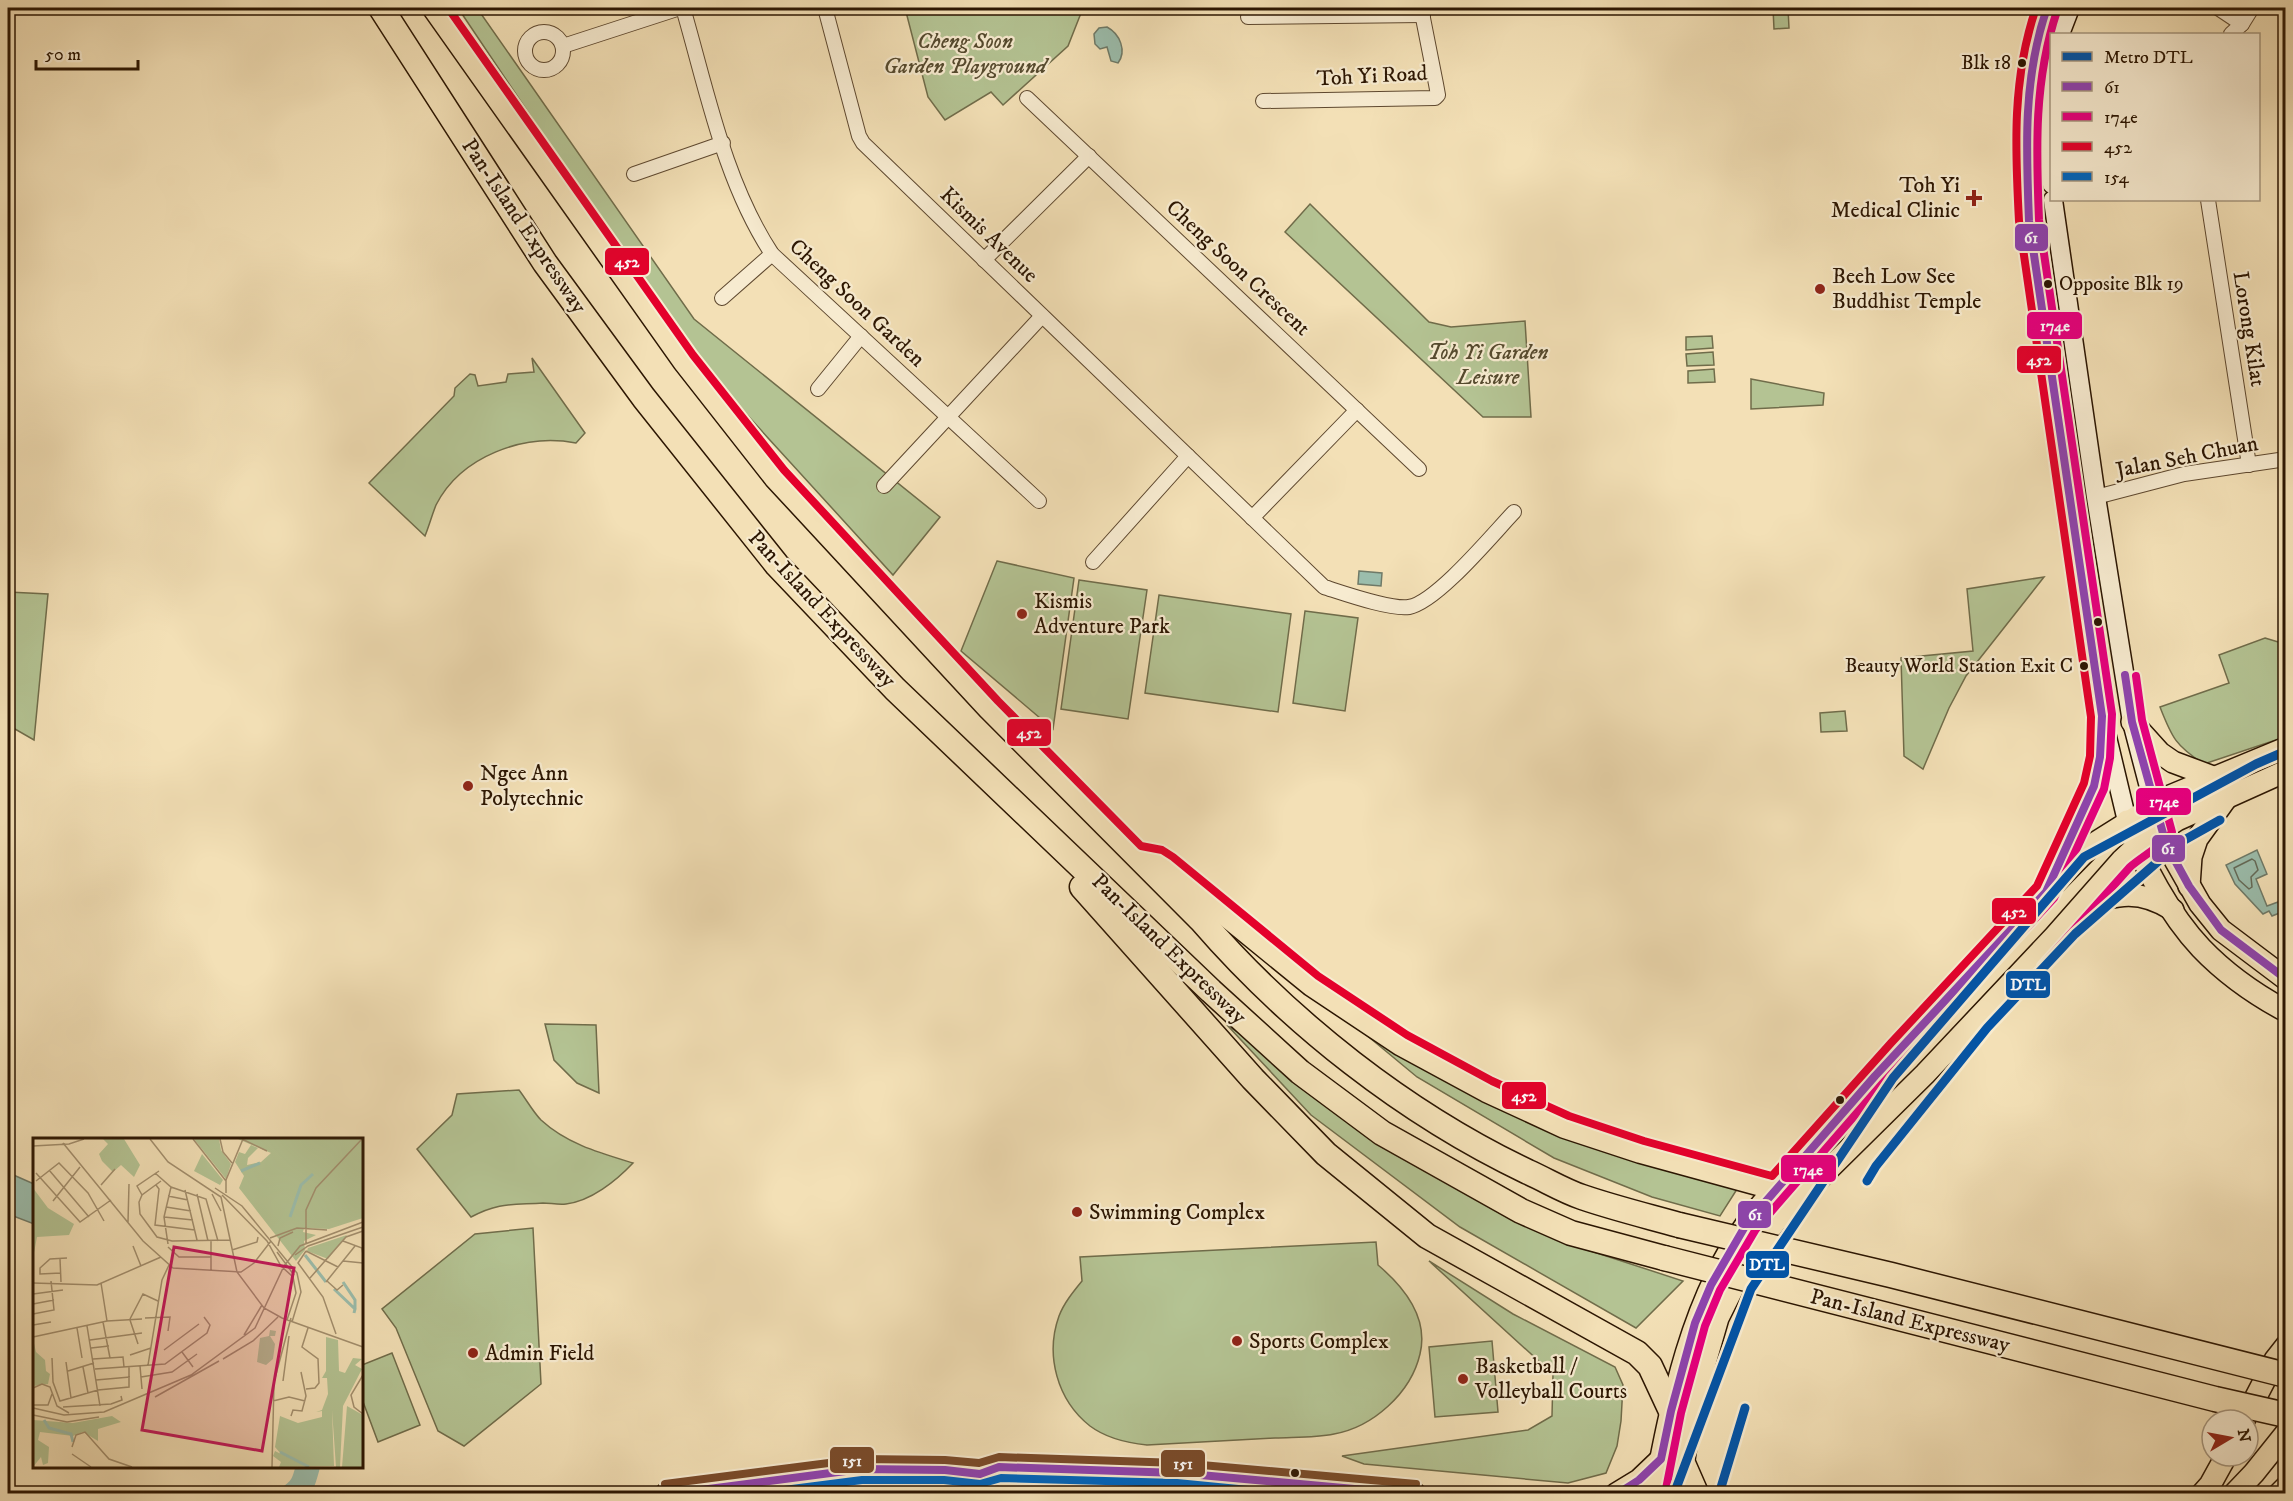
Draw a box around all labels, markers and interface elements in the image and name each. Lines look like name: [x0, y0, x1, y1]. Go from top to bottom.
park label: Cheng Soon Garden Playground: [883, 28, 1050, 80]
scale bar: [36, 33, 138, 71]
legend: [2050, 33, 2260, 201]
text: 50 m: [45, 44, 81, 66]
text: Metro DTL: [2104, 47, 2193, 69]
place label: Blk 18: [1961, 51, 2011, 76]
marker: Blk 18: [2016, 57, 2028, 69]
street label: Toh Yi Road: [1316, 60, 1428, 92]
text: 61: [2104, 77, 2120, 99]
text: 174e: [2104, 107, 2138, 129]
street label: Pan-Island Expressway: [455, 133, 593, 319]
text: 452: [2104, 137, 2132, 159]
text: 154: [2104, 167, 2129, 189]
place label: Toh Yi Medical Clinic: [1831, 172, 1960, 224]
street label: Kismis Avenue: [934, 181, 1044, 289]
marker: Toh Yi Medical Clinic: [1965, 189, 1983, 207]
street label: Cheng Soon Crescent: [1160, 194, 1316, 342]
line badge: 61: [2014, 223, 2049, 252]
text: 61: [2024, 228, 2038, 248]
street label: Cheng Soon Garden: [784, 233, 931, 373]
line badge: 452: [604, 247, 650, 276]
text: 452: [614, 252, 641, 272]
place label: Beeh Low See Buddhist Temple: [1832, 263, 1981, 315]
street label: Lorong Kilat: [2227, 269, 2271, 389]
place label: Opposite Blk 19: [2059, 272, 2184, 297]
marker: Opposite Blk 19: [2042, 278, 2054, 290]
marker: Beeh Low See Buddhist Temple: [1813, 282, 1827, 296]
line badge: 174e: [2026, 311, 2083, 340]
text: 174e: [2040, 316, 2070, 336]
park label: Toh Yi Garden Leisure: [1428, 339, 1548, 391]
line badge: 452: [2016, 345, 2062, 374]
text: 452: [2026, 350, 2053, 370]
street label: Jalan Seh Chuan: [2112, 430, 2261, 484]
street label: Pan-Island Expressway: [742, 525, 902, 694]
place label: Kismis Adventure Park: [1034, 588, 1170, 640]
marker: Kismis Adventure Park: [1015, 607, 1029, 621]
unlabelled marker: [2092, 616, 2104, 628]
place label: Beauty World Station Exit C: [1845, 654, 2073, 679]
marker: Beauty World Station Exit C: [2078, 660, 2090, 672]
line badge: 452: [1006, 718, 1052, 747]
text: 452: [1016, 723, 1043, 743]
place label: Ngee Ann Polytechnic: [480, 760, 584, 812]
marker: Ngee Ann Polytechnic: [461, 779, 475, 793]
line badge: 174e: [2135, 787, 2192, 816]
text: 174e: [2149, 792, 2179, 812]
line badge: 61: [2151, 834, 2186, 863]
text: 61: [2161, 839, 2175, 859]
street label: Pan-Island Expressway: [1086, 868, 1253, 1030]
line badge: 452: [1991, 897, 2037, 925]
text: 452: [2001, 902, 2028, 922]
line badge: DTL: [2005, 970, 2051, 999]
text: DTL: [2010, 975, 2046, 995]
line badge: 452: [1501, 1081, 1547, 1110]
text: 452: [1511, 1086, 1538, 1106]
unlabelled marker: [1834, 1094, 1846, 1106]
inset map: [33, 1138, 363, 1468]
line badge: 174e: [1780, 1154, 1837, 1183]
text: 174e: [1793, 1160, 1823, 1180]
place label: Swimming Complex: [1089, 1199, 1265, 1226]
line badge: 61: [1737, 1200, 1772, 1229]
marker: Swimming Complex: [1070, 1205, 1084, 1219]
text: 61: [1748, 1205, 1762, 1225]
line badge: DTL: [1745, 1250, 1790, 1279]
text: DTL: [1749, 1255, 1785, 1275]
street label: Pan-Island Expressway: [1807, 1283, 2013, 1359]
place label: Sports Complex: [1249, 1328, 1389, 1355]
marker: Sports Complex: [1230, 1334, 1244, 1348]
place label: Admin Field: [485, 1340, 594, 1367]
marker: Admin Field: [466, 1346, 480, 1360]
place label: Basketball / Volleyball Courts: [1474, 1353, 1627, 1405]
marker: Basketball / Volleyball Courts: [1456, 1372, 1470, 1386]
north arrow: [2200, 1408, 2260, 1468]
text: N: [2233, 1427, 2255, 1444]
line badge: 151: [829, 1446, 875, 1474]
line badge: 151: [1160, 1449, 1206, 1478]
text: 151: [842, 1451, 862, 1471]
text: 151: [1173, 1454, 1193, 1474]
unlabelled marker: [1289, 1467, 1301, 1479]

